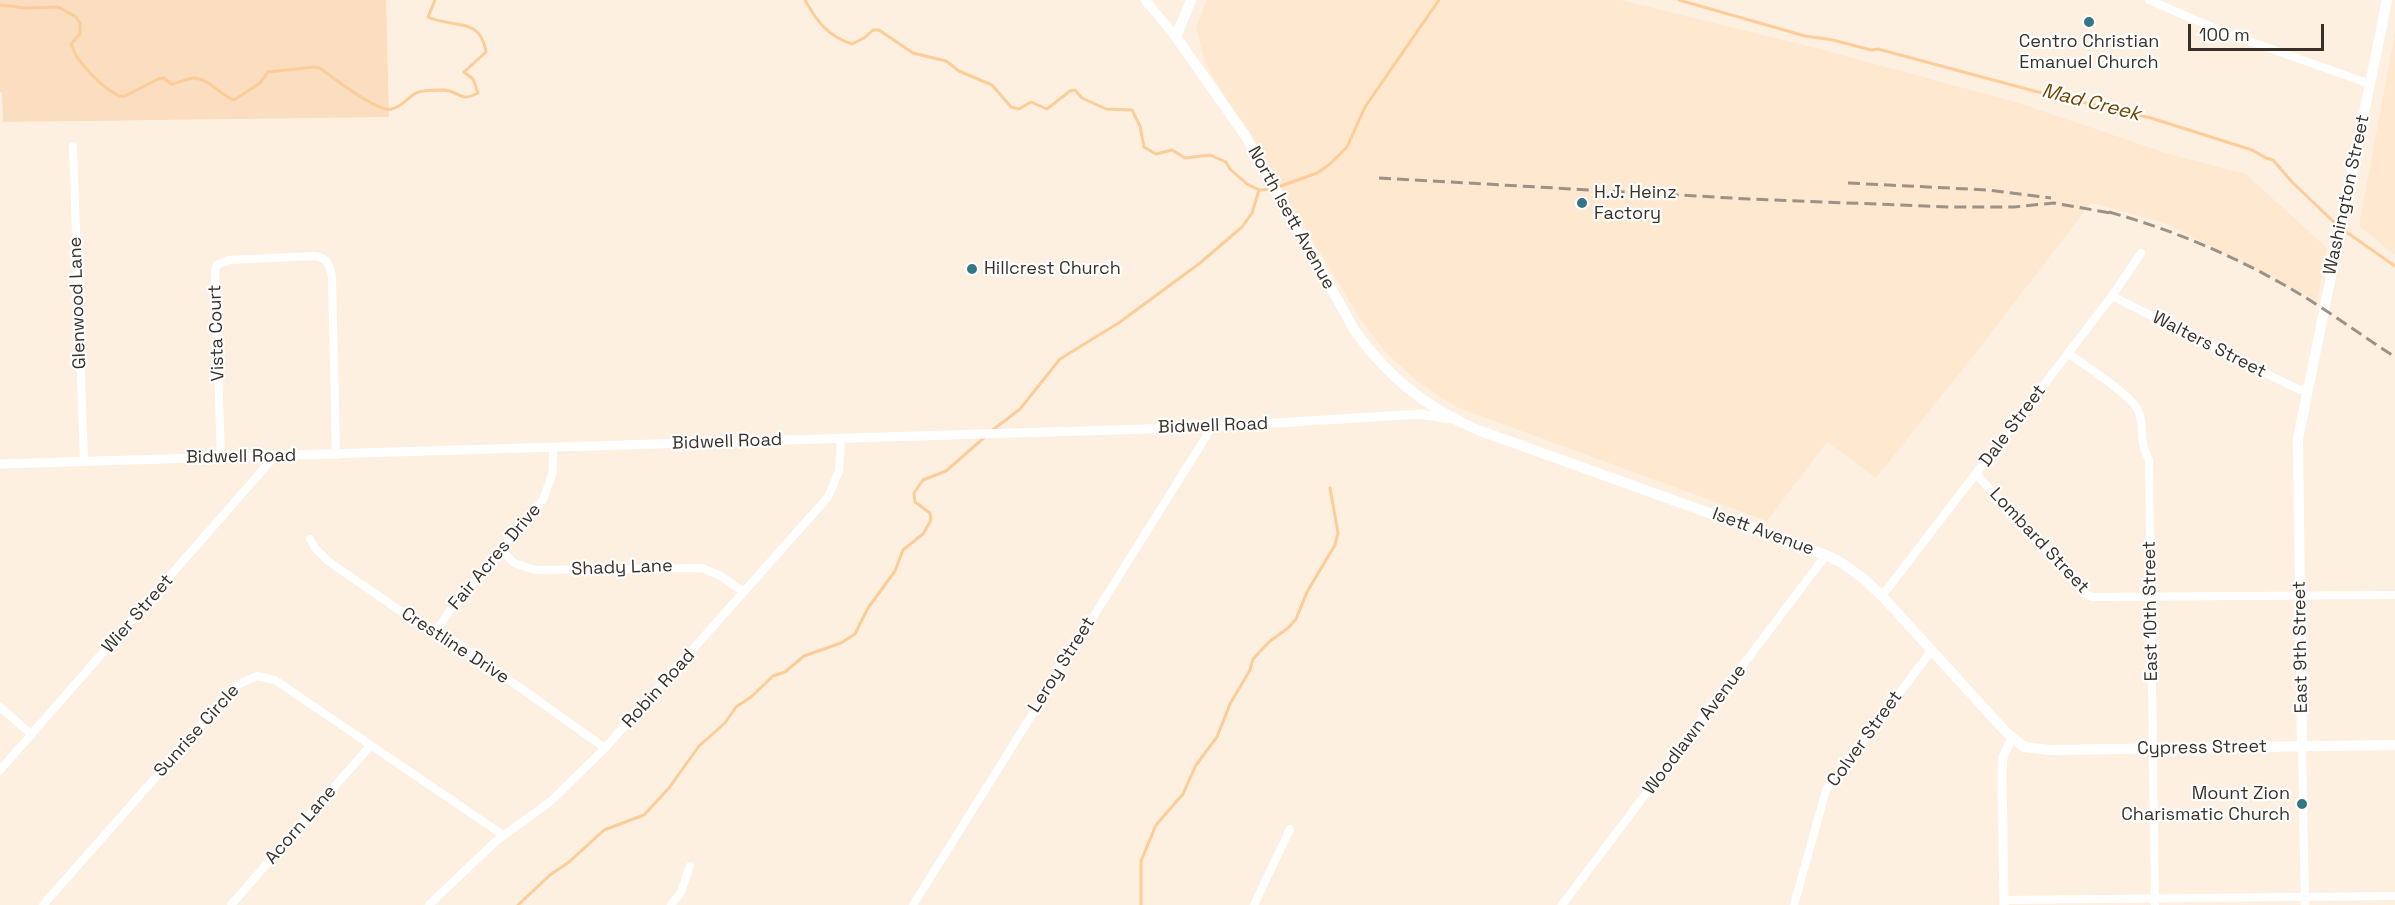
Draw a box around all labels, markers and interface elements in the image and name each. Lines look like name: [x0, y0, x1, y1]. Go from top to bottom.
scale bar: [2191, 12, 2328, 50]
marker: Centro Christian Emanuel Church: [2082, 15, 2096, 29]
text: 100 m: [2199, 23, 2250, 46]
place label: Centro Christian Emanuel Church: [2019, 31, 2159, 74]
water label: Mad Creek: [2039, 79, 2143, 127]
street label: Washington Street: [2319, 113, 2375, 277]
street label: North Isett Avenue: [1243, 143, 1339, 293]
place label: H.J. Heinz Factory: [1594, 182, 1677, 224]
marker: H.J. Heinz Factory: [1575, 196, 1589, 210]
street label: Glenwood Lane: [65, 236, 91, 370]
place label: Hillcrest Church: [984, 258, 1121, 280]
marker: Hillcrest Church: [965, 262, 979, 276]
street label: Vista Court: [205, 284, 229, 382]
street label: Walters Street: [2149, 307, 2269, 383]
street label: Dale Street: [1975, 381, 2051, 471]
street label: Bidwell Road: [1157, 413, 1269, 439]
street label: Bidwell Road: [671, 429, 783, 455]
street label: Bidwell Road: [186, 445, 296, 469]
street label: Lombard Street: [1985, 484, 2093, 598]
street label: Fair Acres Drive: [444, 499, 546, 615]
street label: Isett Avenue: [1709, 504, 1817, 560]
street label: East 10th Street: [2139, 541, 2163, 681]
street label: Shady Lane: [571, 555, 673, 581]
street label: Wier Street: [98, 570, 178, 658]
street label: East 9th Street: [2289, 581, 2313, 713]
street label: Crestline Drive: [397, 603, 513, 689]
street label: Leroy Street: [1024, 613, 1100, 717]
street label: Robin Road: [618, 645, 700, 733]
street label: Woodlawn Avenue: [1639, 661, 1751, 799]
street label: Sunrise Circle: [150, 680, 244, 782]
street label: Colver Street: [1823, 687, 1907, 791]
street label: Cypress Street: [2137, 736, 2267, 760]
street label: Acorn Lane: [261, 781, 341, 869]
place label: Mount Zion Charismatic Church: [2121, 783, 2290, 826]
marker: Mount Zion Charismatic Church: [2295, 797, 2309, 811]

